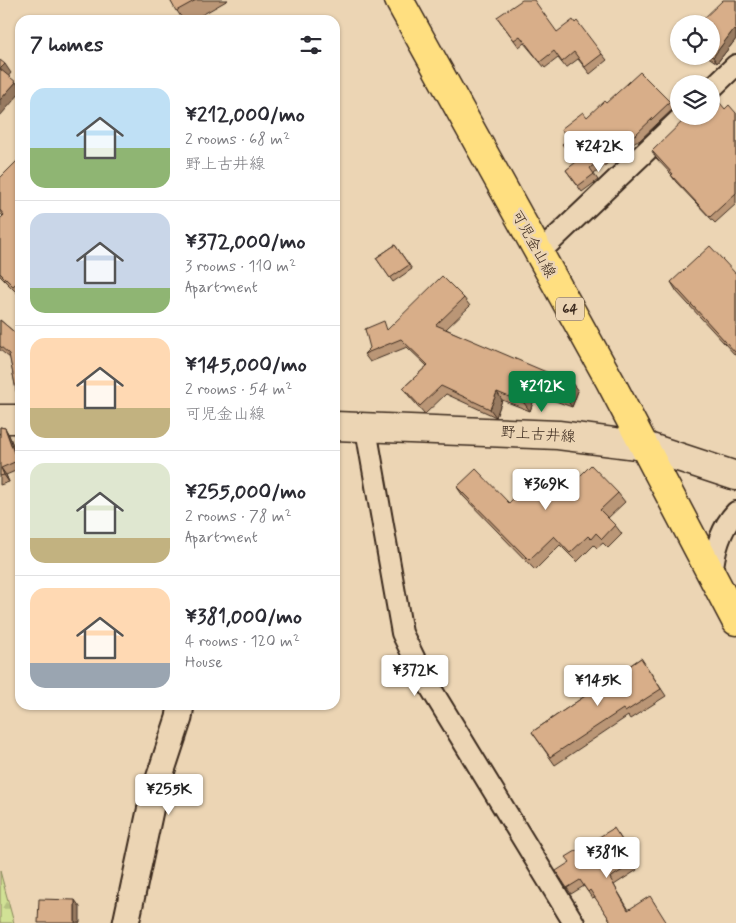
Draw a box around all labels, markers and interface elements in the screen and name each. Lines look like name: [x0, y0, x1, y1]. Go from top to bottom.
map controls: [670, 15, 720, 125]
button: locate: [670, 15, 720, 65]
text: 7 homes: [30, 31, 103, 59]
icon: filters: [297, 31, 325, 59]
button: layers: [670, 75, 720, 125]
text: ¥212,000/mo: [185, 101, 305, 129]
icon: home: [70, 108, 130, 168]
text: 2 rooms · 68 m²: [185, 129, 290, 150]
pin: ¥242K: [564, 130, 634, 173]
text: ¥242K: [575, 136, 623, 157]
text: 野上古井線: [185, 154, 265, 175]
street label: 可児金山線: [506, 206, 560, 282]
text: ¥372,000/mo: [185, 228, 305, 256]
icon: home: [70, 233, 130, 293]
text: 3 rooms · 110 m²: [185, 256, 296, 277]
text: Apartment: [185, 277, 258, 298]
road number: 64: [556, 298, 584, 320]
text: ¥145,000/mo: [185, 351, 307, 379]
icon: home: [70, 358, 130, 418]
pin: ¥212K: [507, 370, 577, 413]
text: ¥212K: [520, 376, 564, 397]
text: 2 rooms · 54 m²: [185, 379, 292, 400]
text: 可児金山線: [185, 404, 265, 425]
street label: 野上古井線: [500, 422, 576, 448]
pin: ¥369K: [511, 468, 581, 511]
text: ¥369K: [523, 474, 569, 495]
text: ¥255,000/mo: [185, 478, 306, 506]
icon: home: [70, 483, 130, 543]
text: 2 rooms · 78 m²: [185, 506, 292, 527]
text: Apartment: [185, 527, 258, 548]
text: ¥381,000/mo: [185, 603, 302, 631]
icon: home: [70, 608, 130, 668]
text: 4 rooms · 120 m²: [185, 631, 300, 652]
text: House: [185, 652, 223, 673]
pin: ¥372K: [380, 654, 450, 697]
text: ¥372K: [392, 660, 438, 681]
pin: ¥145K: [563, 664, 633, 707]
text: ¥145K: [575, 670, 621, 691]
pin: ¥255K: [134, 774, 204, 816]
text: ¥255K: [146, 779, 192, 800]
pin: ¥381K: [572, 836, 642, 879]
text: ¥381K: [586, 842, 628, 863]

